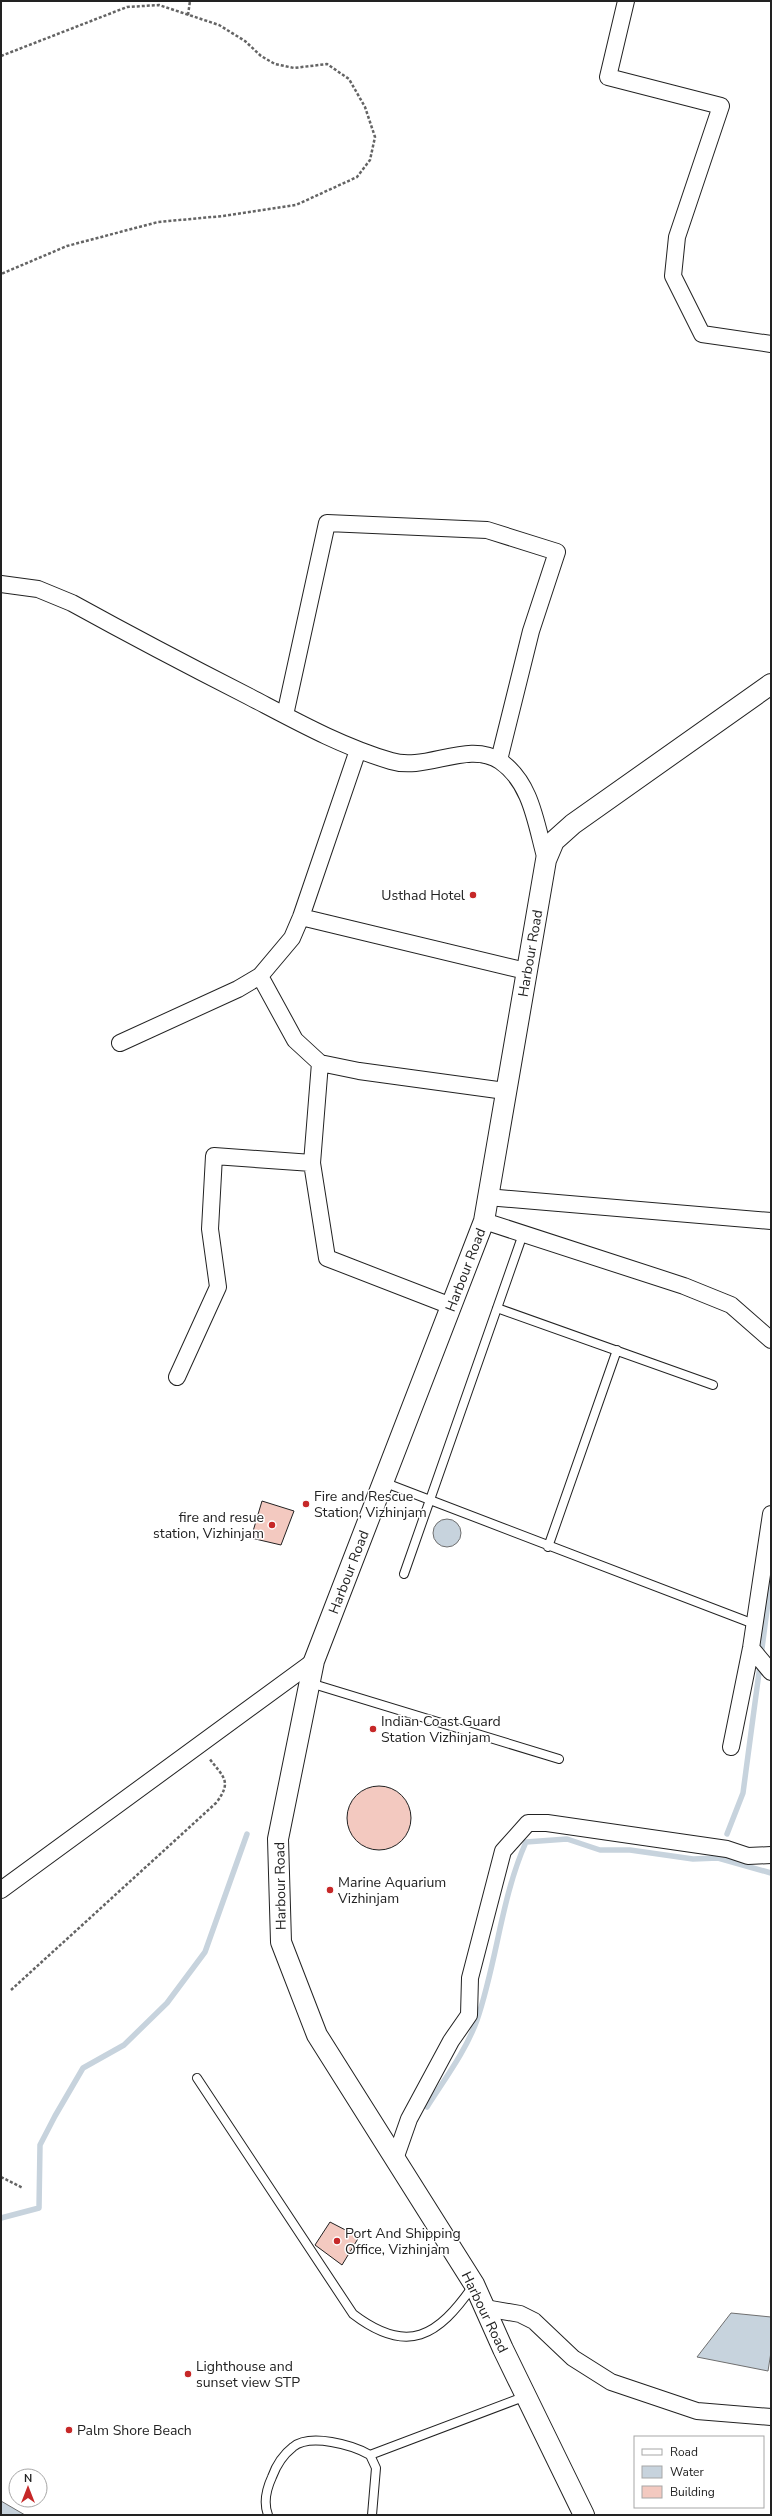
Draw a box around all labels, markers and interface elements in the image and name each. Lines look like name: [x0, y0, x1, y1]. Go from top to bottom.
place label: Usthad Hotel: [381, 886, 466, 905]
marker: Usthad Hotel: [468, 890, 478, 900]
street label: Harbour Road: [514, 908, 547, 998]
street label: Harbour Road: [441, 1225, 490, 1315]
place label: Fire and Rescue Station, Vizhinjam: [314, 1487, 427, 1522]
marker: Fire and Rescue Station, Vizhinjam: [301, 1499, 311, 1509]
place label: fire and resue station, Vizhinjam: [153, 1508, 264, 1543]
marker: fire and resue station, Vizhinjam: [267, 1520, 277, 1530]
street label: Harbour Road: [324, 1528, 374, 1617]
place label: Indian Coast Guard Station Vizhinjam: [381, 1712, 501, 1747]
marker: Indian Coast Guard Station Vizhinjam: [368, 1724, 378, 1734]
street label: Harbour Road: [270, 1842, 291, 1930]
place label: Marine Aquarium Vizhinjam: [337, 1873, 446, 1908]
marker: Marine Aquarium Vizhinjam: [325, 1885, 335, 1895]
place label: Port And Shipping Office, Vizhinjam: [345, 2224, 461, 2259]
marker: Port And Shipping Office, Vizhinjam: [332, 2236, 342, 2246]
street label: Harbour Road: [457, 2268, 512, 2356]
place label: Lighthouse and sunset view STP: [196, 2357, 300, 2392]
marker: Lighthouse and sunset view STP: [183, 2369, 193, 2379]
place label: Palm Shore Beach: [77, 2421, 192, 2440]
marker: Palm Shore Beach: [64, 2425, 74, 2435]
legend: [634, 2436, 764, 2508]
text: Road: [670, 2444, 698, 2460]
text: Water: [670, 2464, 704, 2480]
north arrow: [8, 2468, 48, 2508]
text: N: [24, 2471, 32, 2486]
text: Building: [670, 2484, 715, 2500]

